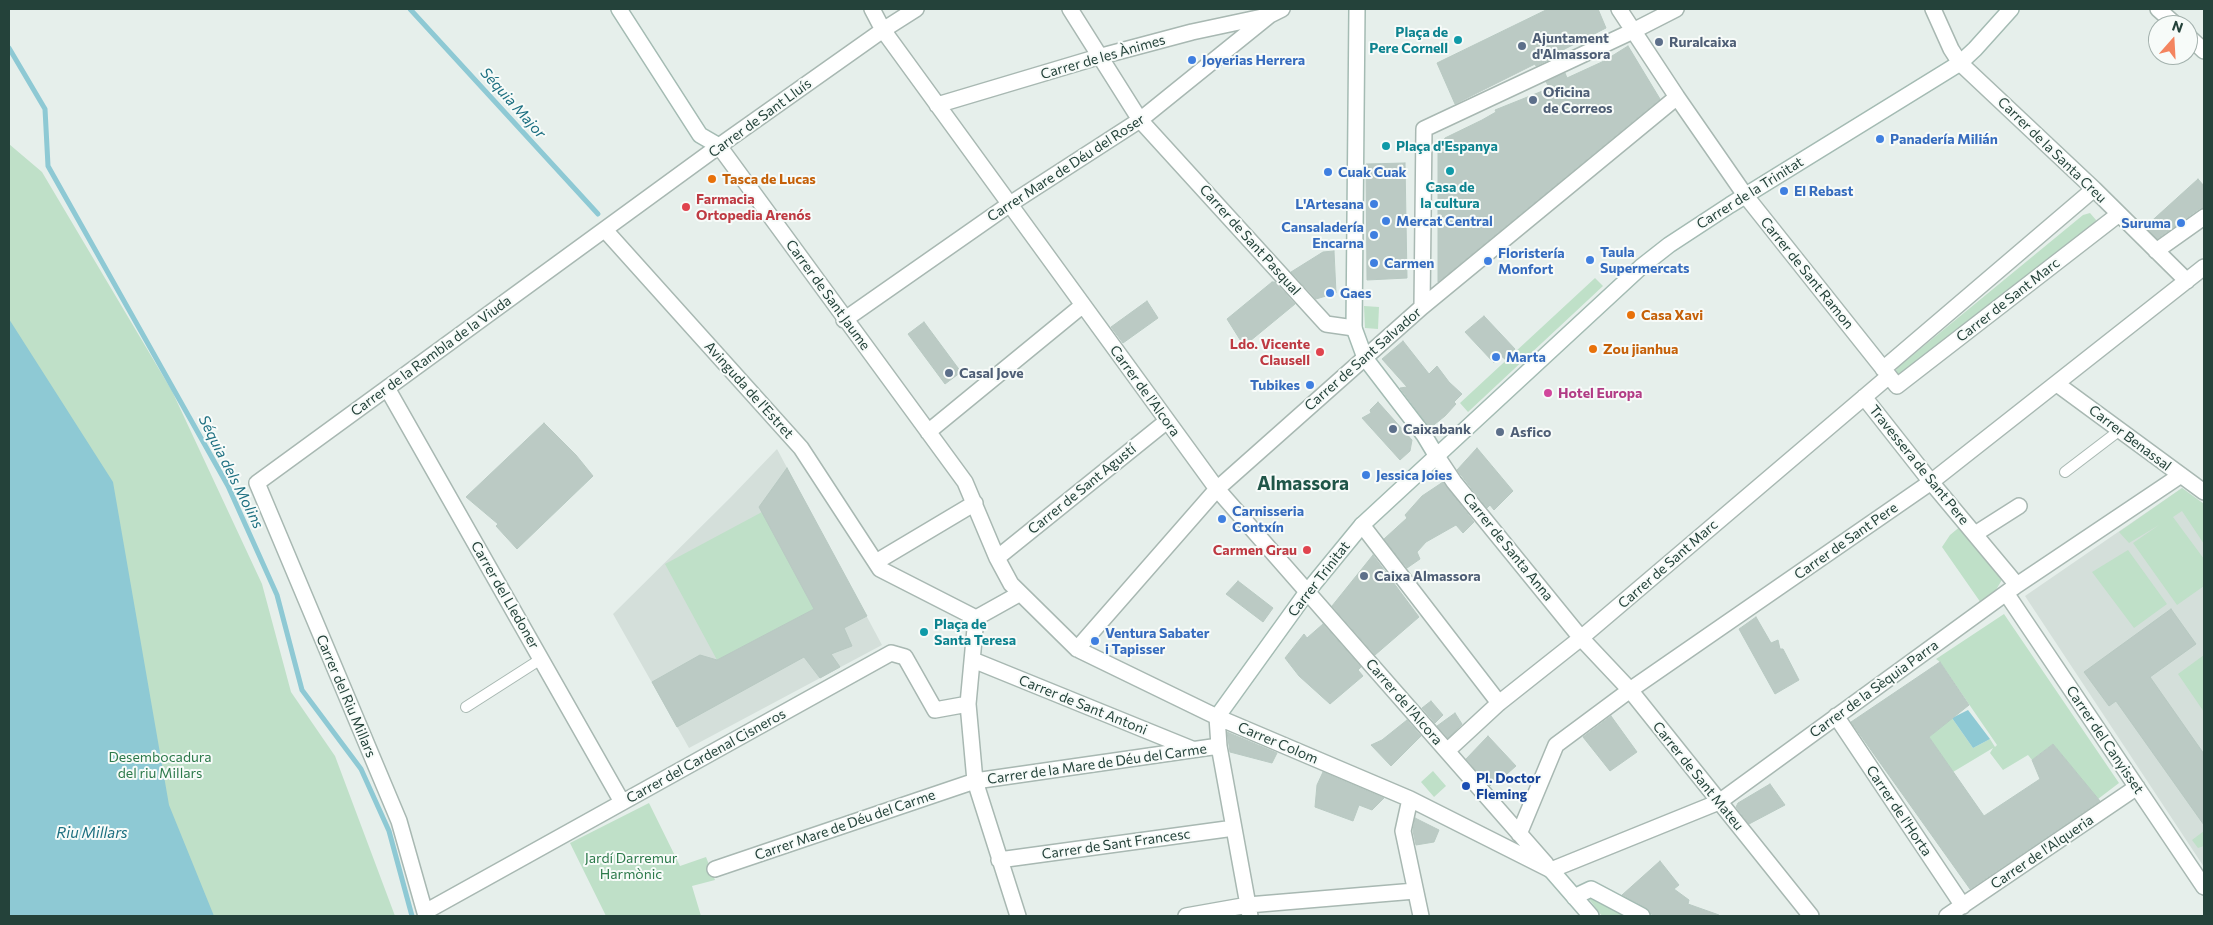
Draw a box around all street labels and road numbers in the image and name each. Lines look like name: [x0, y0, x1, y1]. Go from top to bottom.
street label: Carrer de les Ànimes: [1039, 31, 1167, 83]
street label: Carrer de Sant Lluís: [705, 75, 815, 161]
street label: Carrer de la Santa Creu: [1994, 94, 2110, 206]
street label: Carrer Mare de Déu del Roser: [984, 111, 1148, 225]
street label: Carrer de la Trinitat: [1694, 153, 1806, 233]
street label: Carrer de Sant Pasqual: [1196, 181, 1304, 299]
street label: Carrer de Sant Ramon: [1757, 214, 1857, 332]
street label: Carrer de Sant Jaume: [782, 236, 874, 354]
street label: Carrer de Sant Marc: [1953, 254, 2063, 346]
street label: Carrer de la Rambla de la Viuda: [348, 292, 514, 420]
street label: Carrer de Sant Salvador: [1301, 304, 1425, 414]
street label: Avinguda de l'Estret: [701, 338, 797, 442]
street label: Carrer de l'Alcora: [1106, 342, 1184, 440]
street label: Travessera de Sant Pere: [1866, 402, 1972, 528]
street label: Carrer Benassal: [2085, 402, 2175, 474]
street label: Carrer de Sant Agustí: [1025, 440, 1139, 538]
street label: Carrer de Santa Anna: [1459, 490, 1557, 604]
street label: Carrer de Sant Pere: [1791, 499, 1901, 583]
street label: Carrer de Sant Marc: [1615, 516, 1721, 612]
street label: Carrer del Lledoner: [467, 538, 543, 652]
street label: Carrer Trinitat: [1284, 538, 1354, 620]
street label: Carrer del Riu Millars: [313, 632, 379, 760]
street label: Carrer de la Sèquia Parra: [1806, 637, 1942, 741]
street label: Carrer de l'Alcora: [1362, 656, 1446, 748]
street label: Carrer de Sant Antoni: [1016, 672, 1150, 738]
street label: Carrer del Canyisset: [2063, 683, 2147, 797]
street label: Carrer del Cardenal Cisneros: [623, 705, 789, 807]
street label: Carrer de Sant Mateu: [1649, 718, 1747, 834]
street label: Carrer Colom: [1235, 719, 1321, 767]
street label: Carrer de la Mare de Déu del Carme: [986, 740, 1208, 788]
street label: Carrer de l'Horta: [1863, 763, 1935, 859]
street label: Carrer Mare de Déu del Carme: [753, 786, 937, 864]
street label: Carrer de l'Alqueria: [1987, 811, 2097, 893]
street label: Carrer de Sant Francesc: [1041, 825, 1191, 863]

